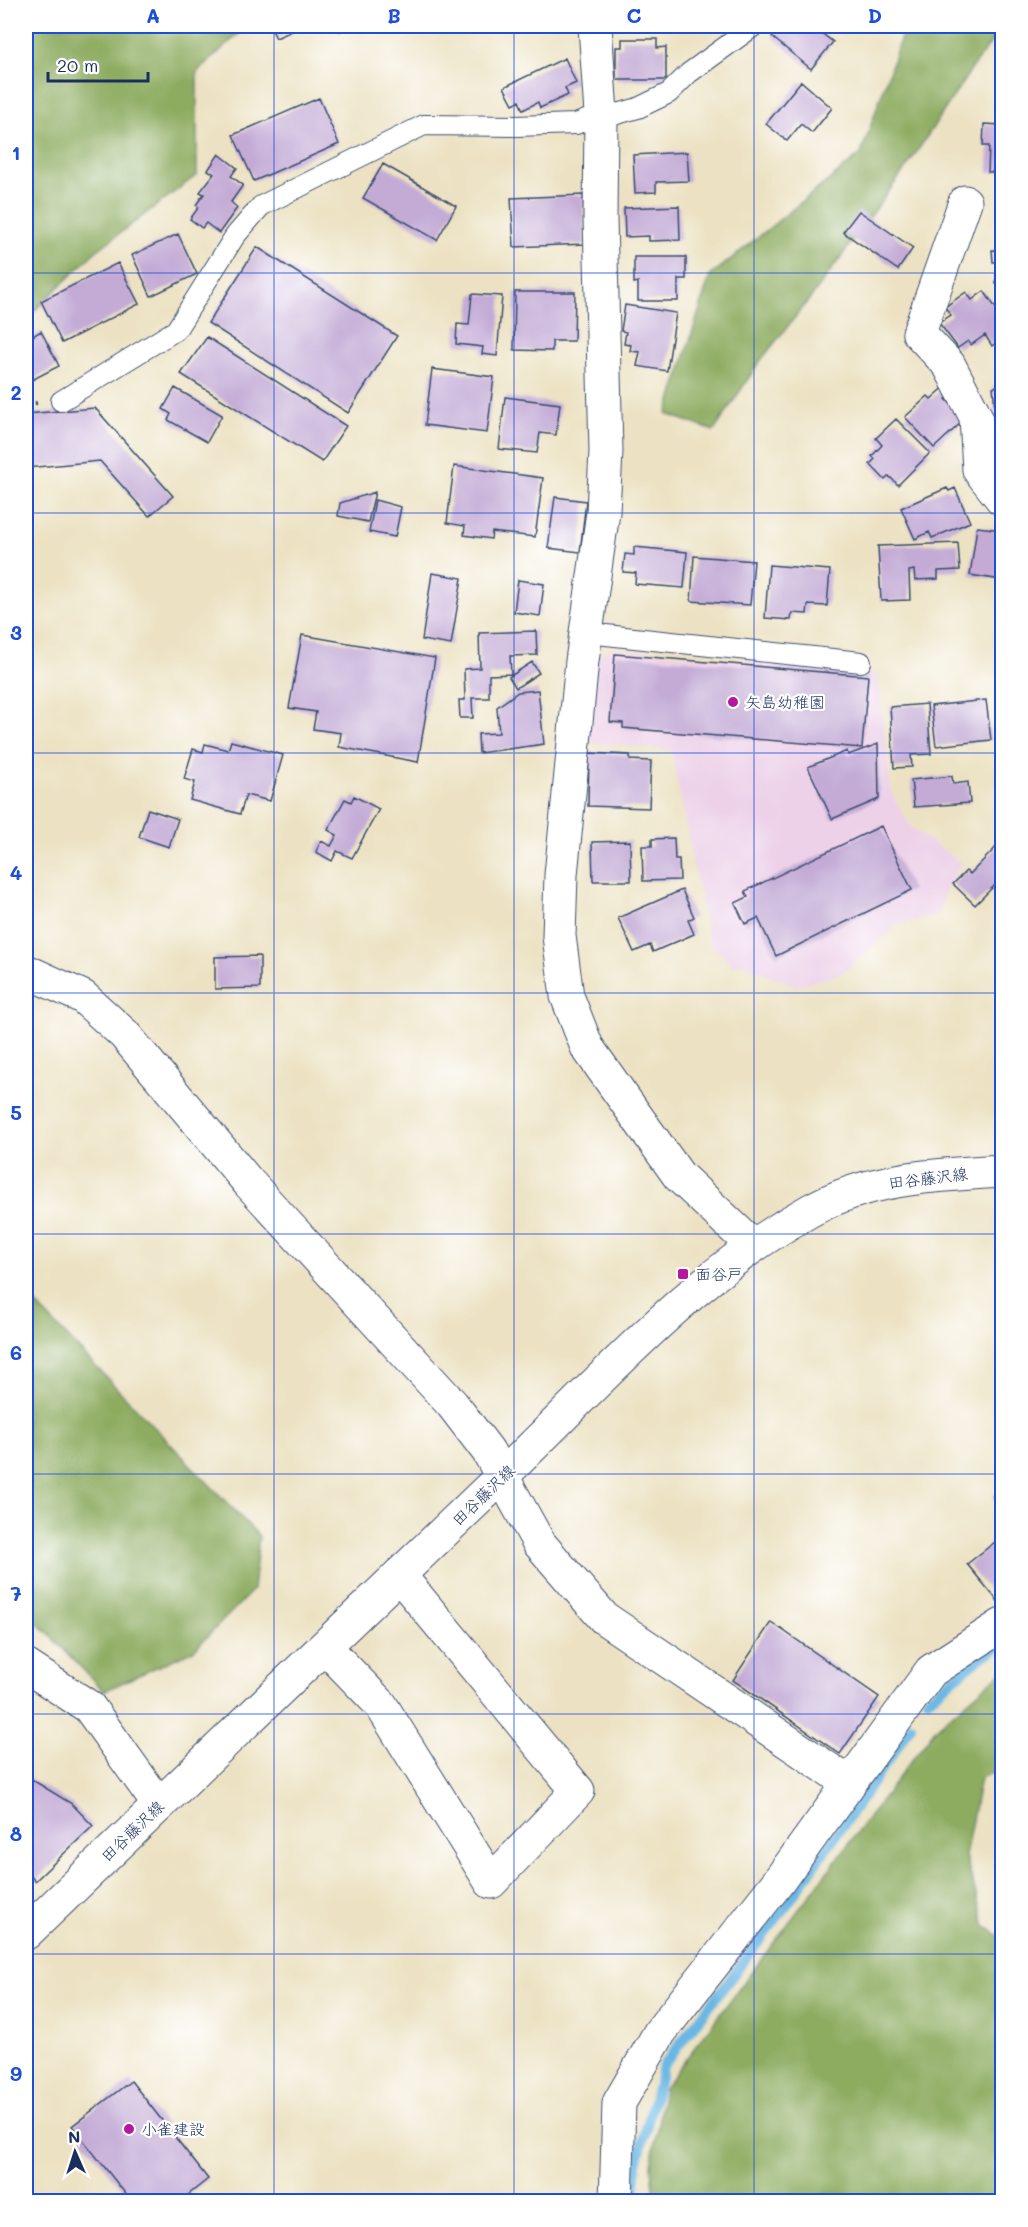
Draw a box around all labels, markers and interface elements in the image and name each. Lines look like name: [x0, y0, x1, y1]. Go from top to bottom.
text: A: [146, 2, 160, 28]
text: B: [387, 2, 401, 28]
text: C: [627, 2, 642, 28]
text: D: [868, 2, 882, 28]
scale bar: [48, 45, 148, 83]
text: 20 m: [57, 53, 98, 77]
text: 1: [12, 139, 20, 165]
text: 2: [10, 379, 22, 405]
text: 3: [10, 619, 22, 645]
place label: 矢島幼稚園: [745, 691, 825, 712]
marker: 矢島幼稚園: [726, 695, 740, 709]
text: 4: [10, 859, 23, 885]
text: 5: [10, 1099, 22, 1125]
street label: 田谷藤沢線: [887, 1162, 969, 1193]
place label: 面谷戸: [695, 1263, 743, 1284]
marker: 面谷戸: [676, 1267, 690, 1281]
text: 6: [10, 1339, 22, 1365]
street label: 田谷藤沢線: [447, 1459, 519, 1530]
text: 7: [10, 1580, 22, 1606]
street label: 田谷藤沢線: [96, 1795, 168, 1866]
text: 8: [10, 1820, 22, 1846]
text: 9: [10, 2060, 22, 2086]
place label: 小雀建設: [141, 2118, 205, 2139]
north arrow: [45, 2122, 105, 2182]
marker: 小雀建設: [122, 2122, 136, 2136]
text: N: [68, 2126, 81, 2147]

